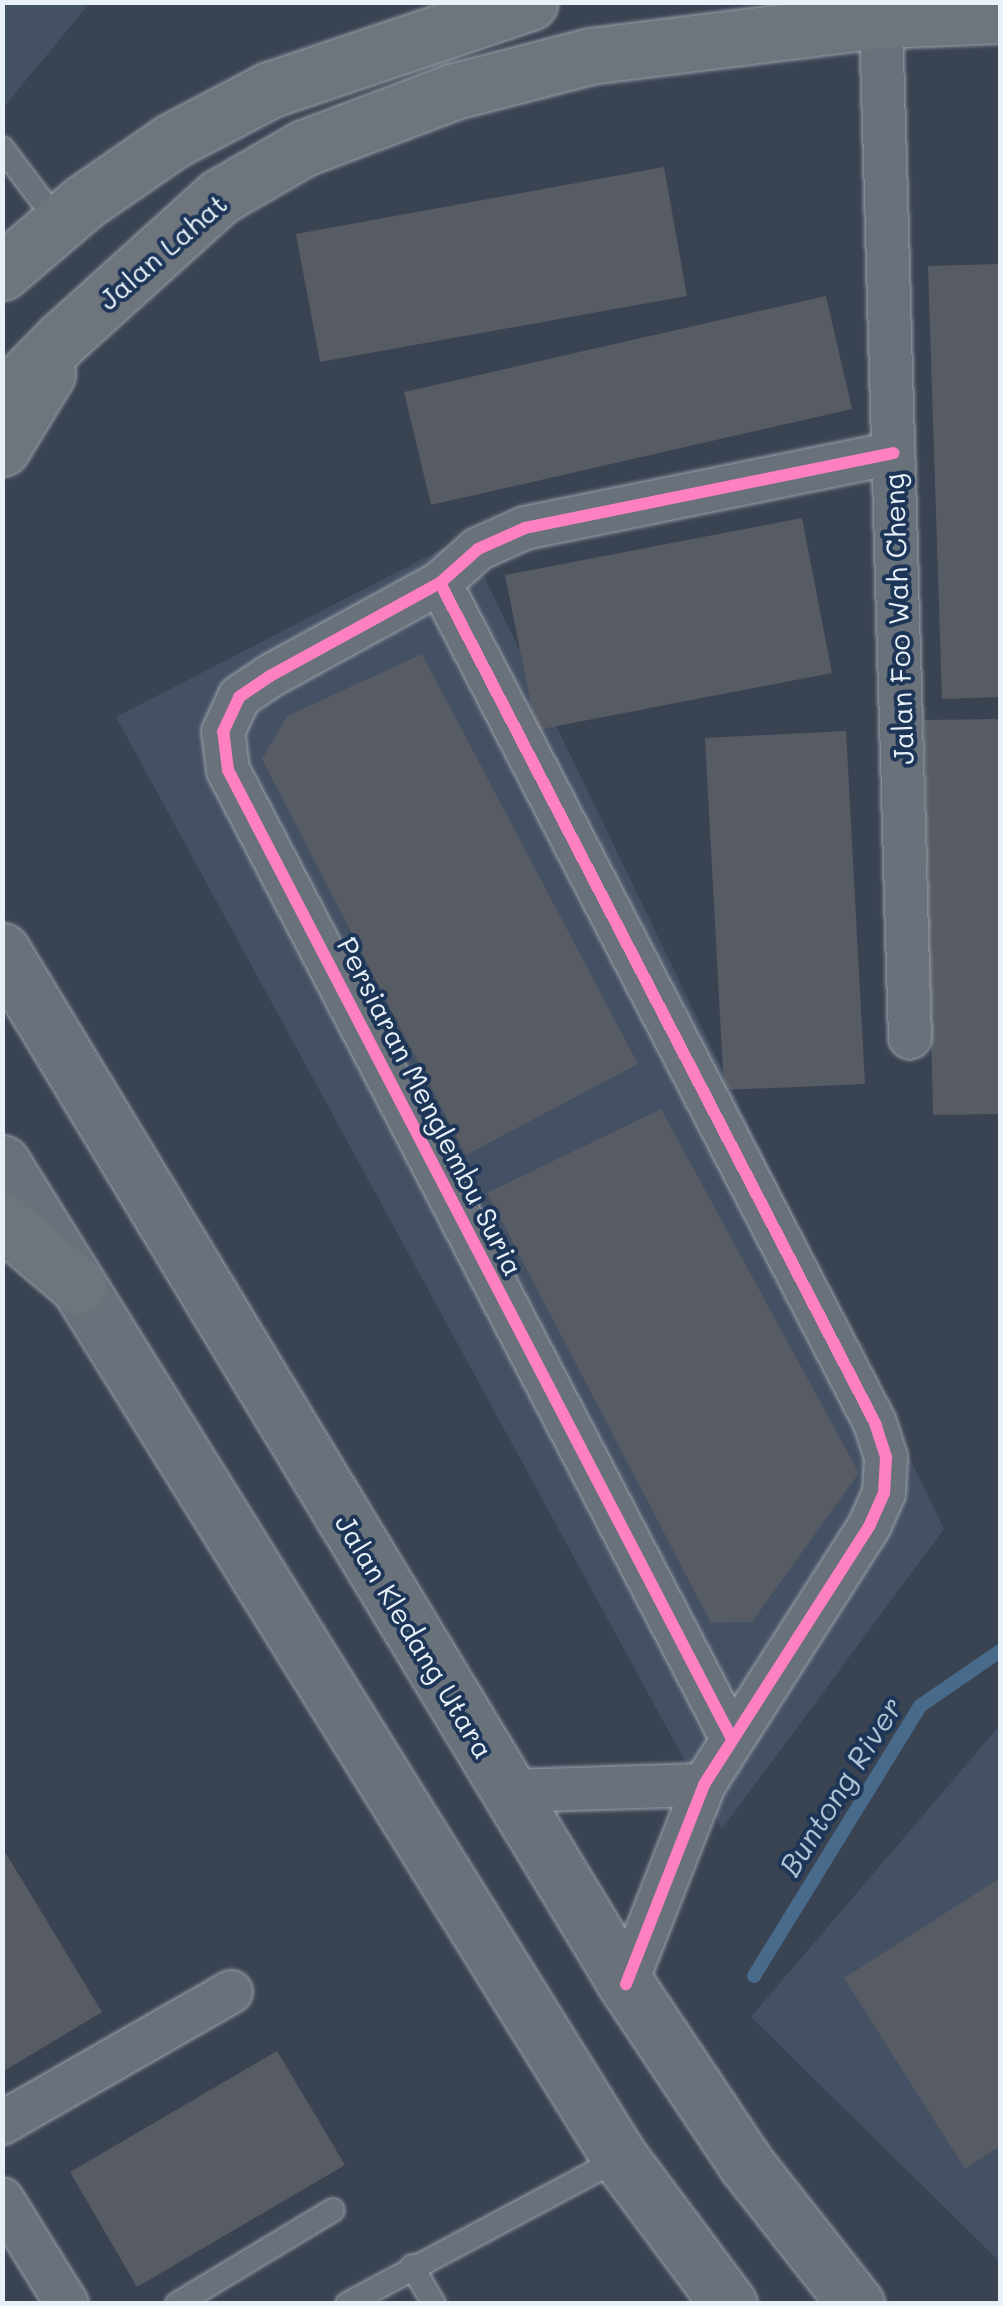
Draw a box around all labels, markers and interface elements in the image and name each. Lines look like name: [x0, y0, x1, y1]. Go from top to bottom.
street label: Jalan Lahat: [91, 186, 233, 316]
street label: Jalan Foo Wah Cheng: [876, 473, 920, 765]
street label: Persiaran Menglembu Suria: [331, 931, 531, 1281]
street label: Jalan Kledang Utara: [329, 1508, 501, 1764]
water label: Buntong River: [771, 1690, 909, 1882]

